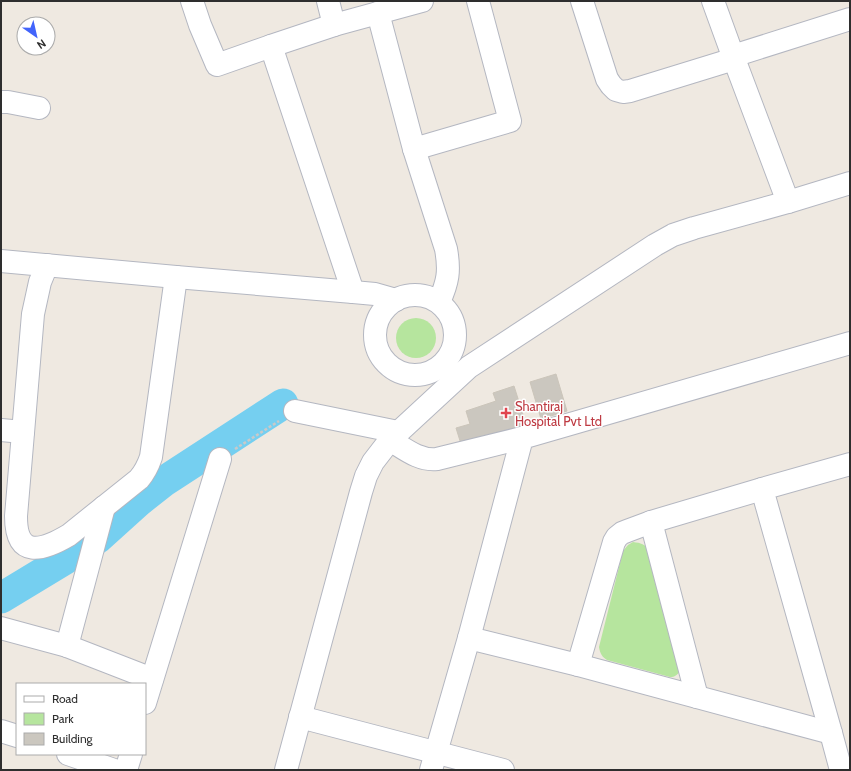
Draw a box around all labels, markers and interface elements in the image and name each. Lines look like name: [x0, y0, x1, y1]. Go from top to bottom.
north arrow: [16, 16, 56, 56]
text: N: [34, 36, 49, 52]
place label: Shantiraj Hospital Pvt Ltd: [515, 398, 602, 429]
marker: Shantiraj Hospital Pvt Ltd: [500, 407, 512, 419]
legend: [16, 683, 146, 755]
text: Road: [52, 691, 78, 706]
text: Park: [52, 711, 74, 726]
text: Building: [52, 731, 94, 746]

